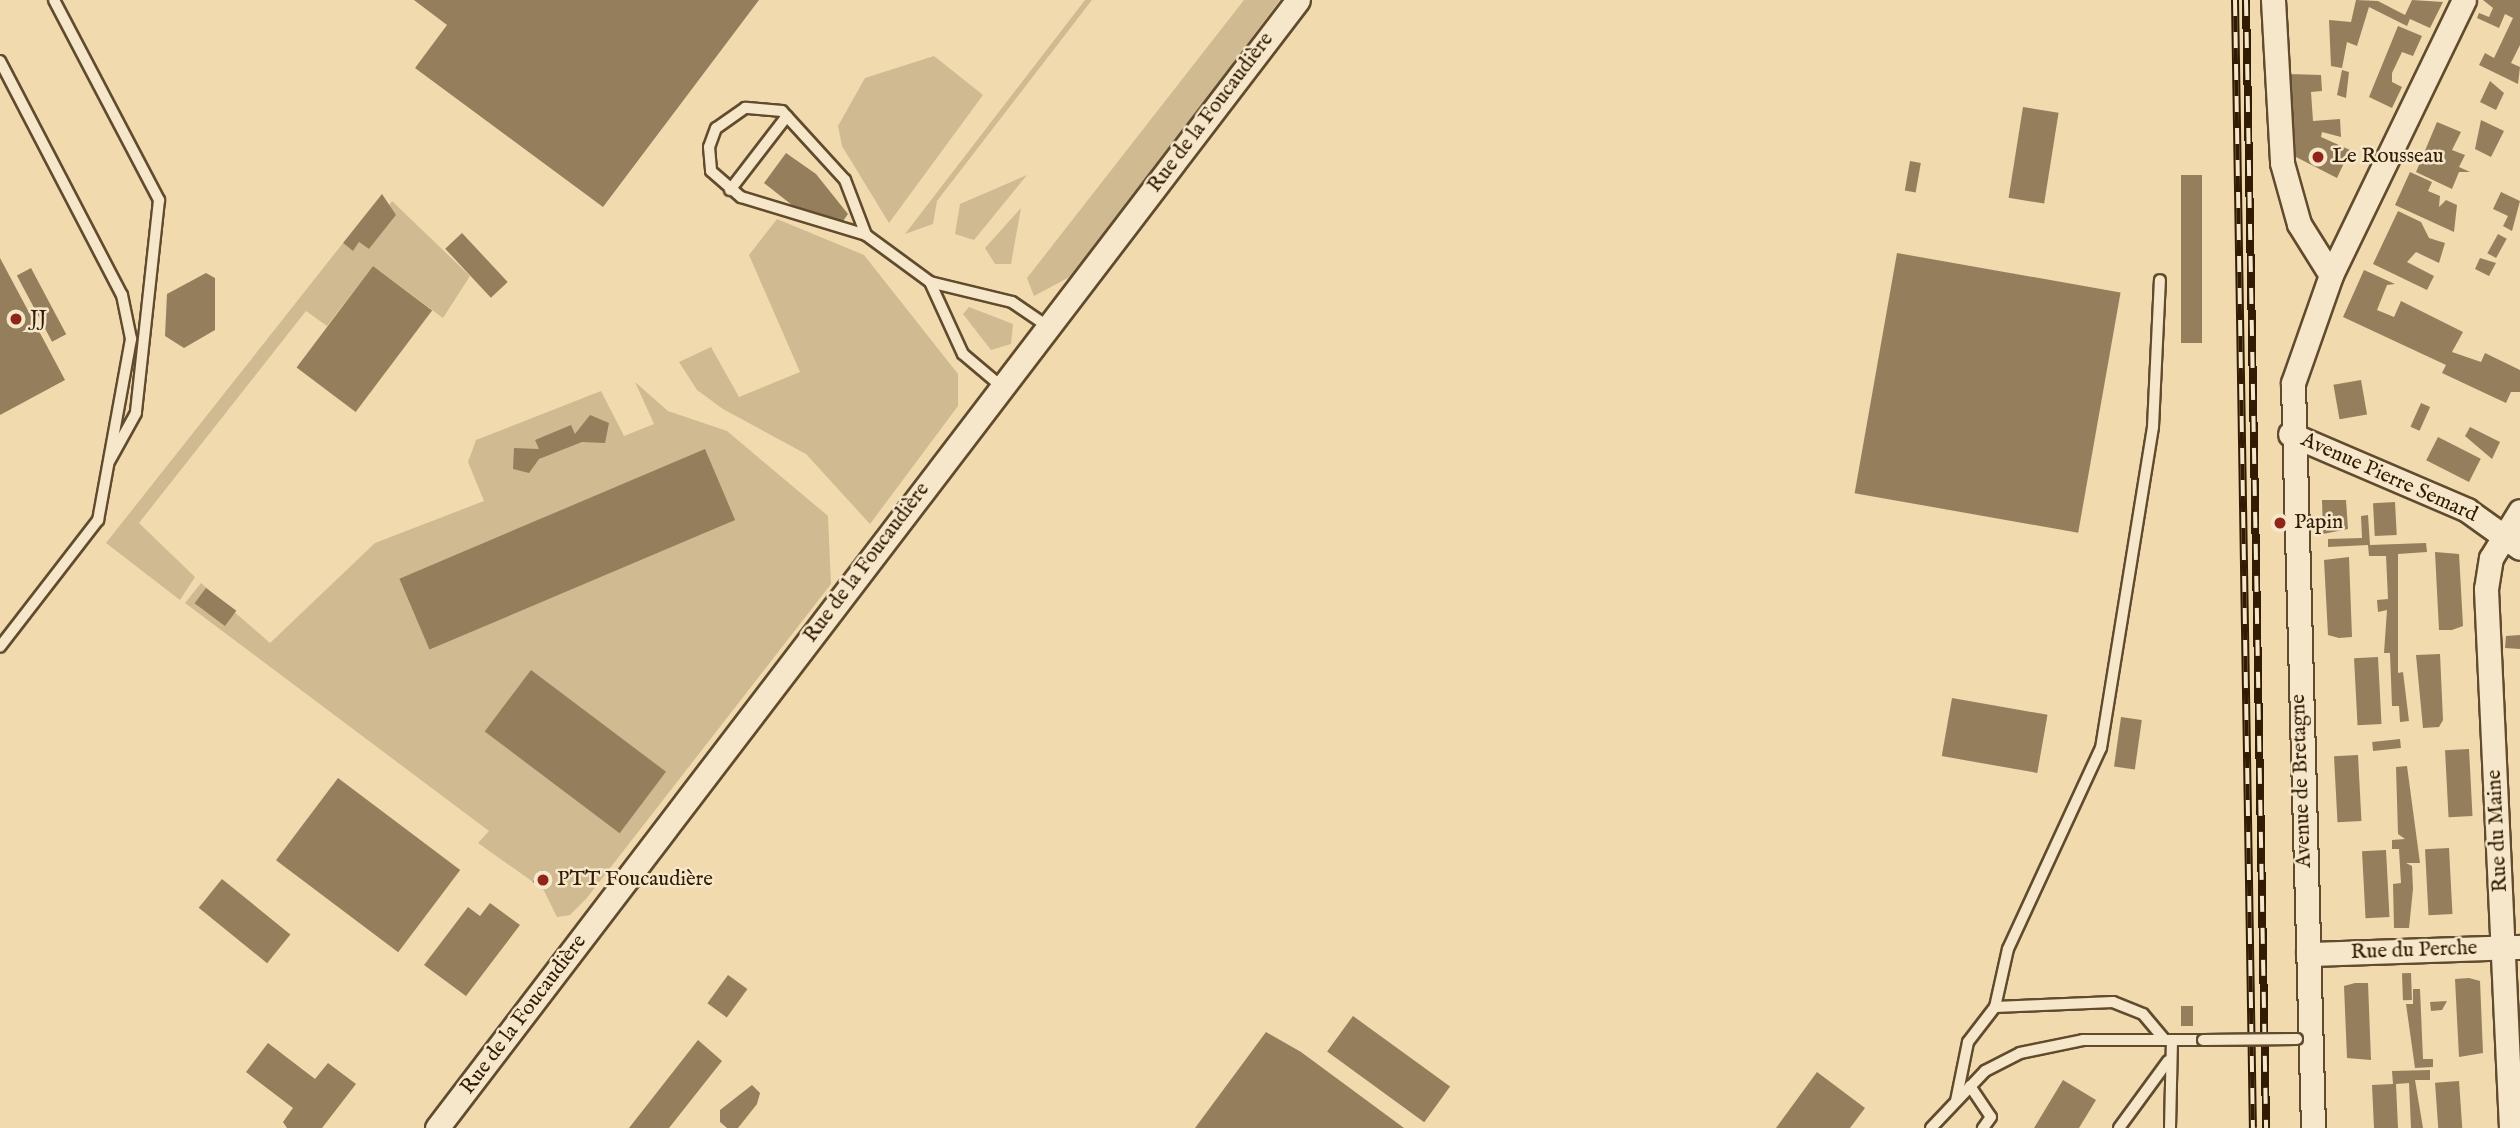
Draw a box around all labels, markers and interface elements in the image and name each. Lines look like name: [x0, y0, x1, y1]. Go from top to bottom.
street label: Rue de la Foucaudière: [1143, 28, 1279, 198]
place label: Le Rousseau: [2332, 144, 2444, 170]
marker: Le Rousseau: [2310, 149, 2326, 165]
place label: JJ: [30, 306, 47, 332]
marker: JJ: [8, 311, 24, 327]
street label: Avenue Pierre Semard: [2297, 428, 2481, 528]
street label: Rue de la Foucaudière: [799, 478, 935, 648]
place label: Papin: [2294, 510, 2343, 536]
marker: Papin: [2272, 515, 2288, 531]
street label: Avenue de Bretagne: [2286, 694, 2318, 868]
street label: Rue du Maine: [2482, 769, 2514, 893]
place label: PTT Foucaudière: [557, 867, 713, 893]
marker: PTT Foucaudière: [535, 872, 551, 888]
street label: Rue de la Foucaudière: [456, 930, 592, 1100]
street label: Rue du Perche: [2350, 936, 2478, 966]

